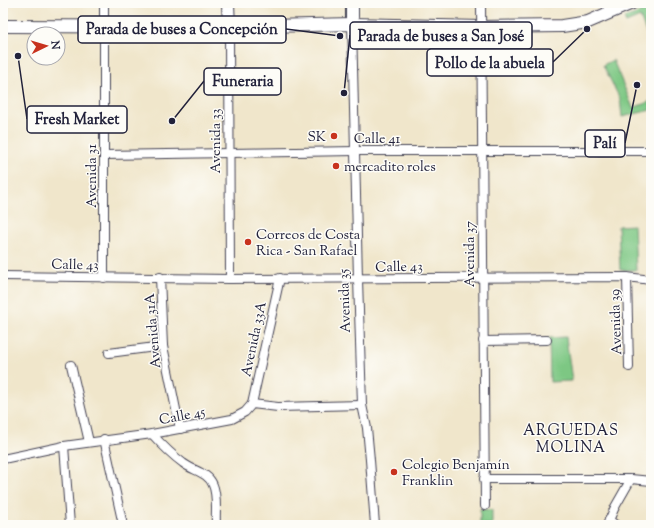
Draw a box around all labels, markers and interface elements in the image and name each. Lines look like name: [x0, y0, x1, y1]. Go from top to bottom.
callout: Parada de buses a Concepción: [78, 16, 286, 43]
text: Parada de buses a Concepción: [86, 20, 278, 41]
callout: Parada de buses a San José: [350, 22, 532, 49]
north arrow: [26, 26, 66, 66]
text: Parada de buses a San José: [358, 27, 524, 48]
text: N: [47, 39, 63, 51]
callout: Pollo de la abuela: [427, 49, 553, 76]
text: Pollo de la abuela: [435, 54, 545, 75]
callout: Funeraria: [204, 68, 281, 95]
text: Funeraria: [212, 72, 274, 93]
callout: Fresh Market: [27, 106, 127, 133]
street label: Avenida 33: [207, 108, 227, 173]
text: Fresh Market: [35, 110, 120, 131]
place label: SK: [308, 128, 326, 148]
street label: Calle 41: [354, 130, 401, 150]
callout: Palí: [585, 130, 625, 157]
marker: SK: [329, 131, 339, 141]
text: Palí: [593, 134, 618, 155]
street label: Avenida 31: [83, 144, 103, 208]
place label: mercadito roles: [344, 158, 436, 178]
marker: mercadito roles: [331, 161, 341, 171]
street label: Avenida 37: [461, 221, 481, 287]
place label: Correos de Costa Rica - San Rafael: [256, 226, 361, 262]
marker: Correos de Costa Rica - San Rafael: [243, 237, 253, 247]
street label: Calle 43: [51, 256, 99, 276]
street label: Calle 43: [375, 258, 423, 278]
street label: Avenida 35: [335, 268, 357, 333]
street label: Avenida 39: [606, 288, 628, 355]
street label: Avenida 31A: [141, 292, 167, 369]
street label: Avenida 33A: [237, 299, 273, 379]
street label: Calle 45: [158, 403, 207, 431]
district label: ARGUEDAS MOLINA: [523, 421, 619, 459]
place label: Colegio Benjamín Franklin: [402, 456, 510, 492]
marker: Colegio Benjamín Franklin: [389, 467, 399, 477]

